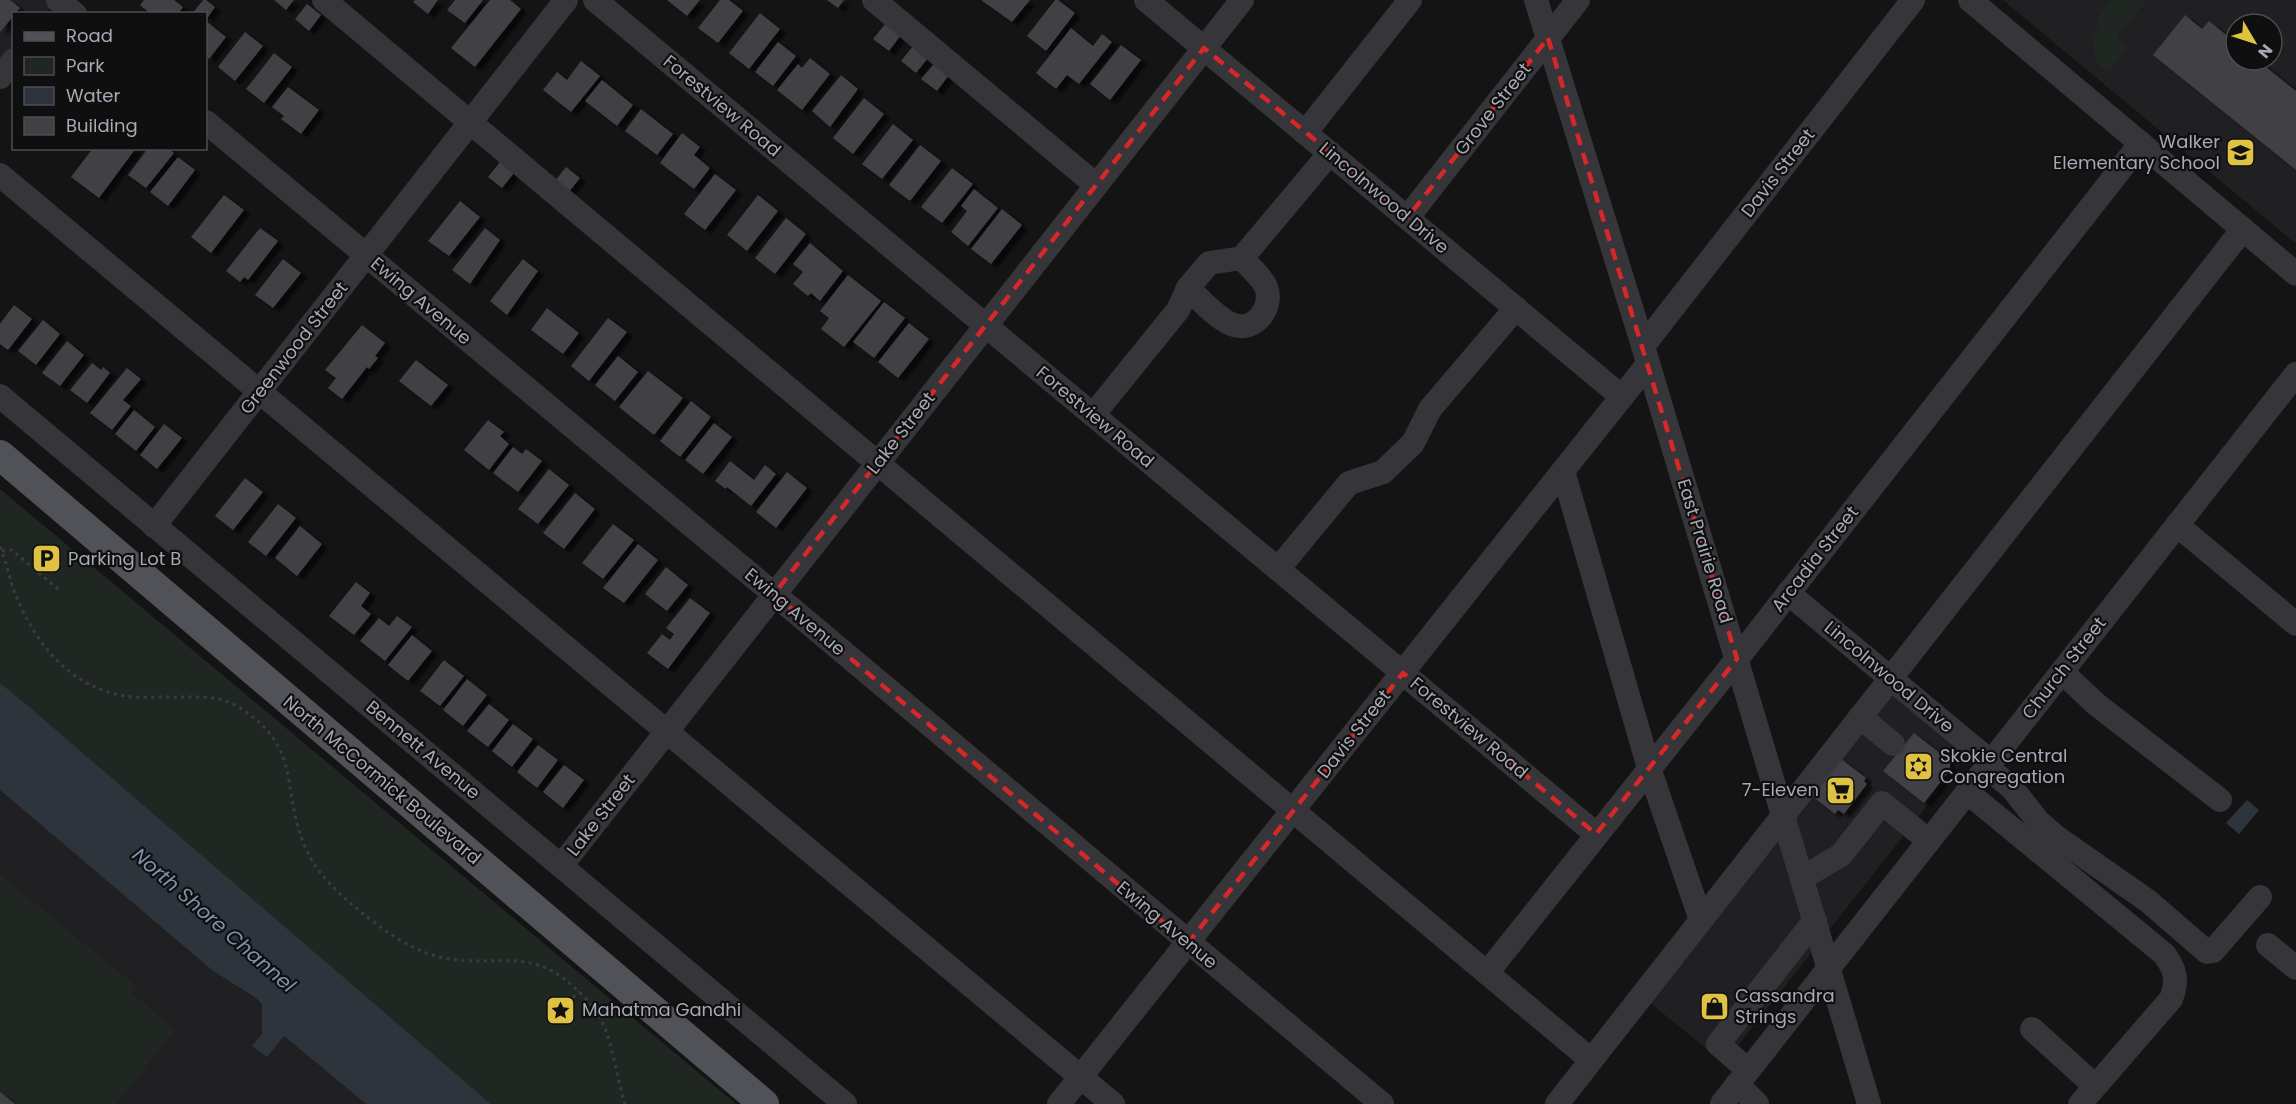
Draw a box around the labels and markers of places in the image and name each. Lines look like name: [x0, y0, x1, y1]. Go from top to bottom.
place label: Walker Elementary School: [2053, 129, 2220, 175]
school or university icon: Walker Elementary School: [2225, 136, 2257, 168]
parking icon: Parking Lot B: [31, 543, 63, 575]
place label: Parking Lot B: [68, 546, 181, 571]
place label: Skokie Central Congregation: [1940, 743, 2067, 789]
synagogue icon: Skokie Central Congregation: [1903, 750, 1935, 782]
supermarket icon: 7-Eleven: [1824, 774, 1856, 806]
place label: 7-Eleven: [1742, 777, 1819, 802]
place label: Cassandra Strings: [1735, 983, 1835, 1029]
shop icon: Cassandra Strings: [1698, 990, 1730, 1022]
place icon: Mahatma Gandhi: [545, 994, 577, 1026]
place label: Mahatma Gandhi: [582, 997, 741, 1022]

